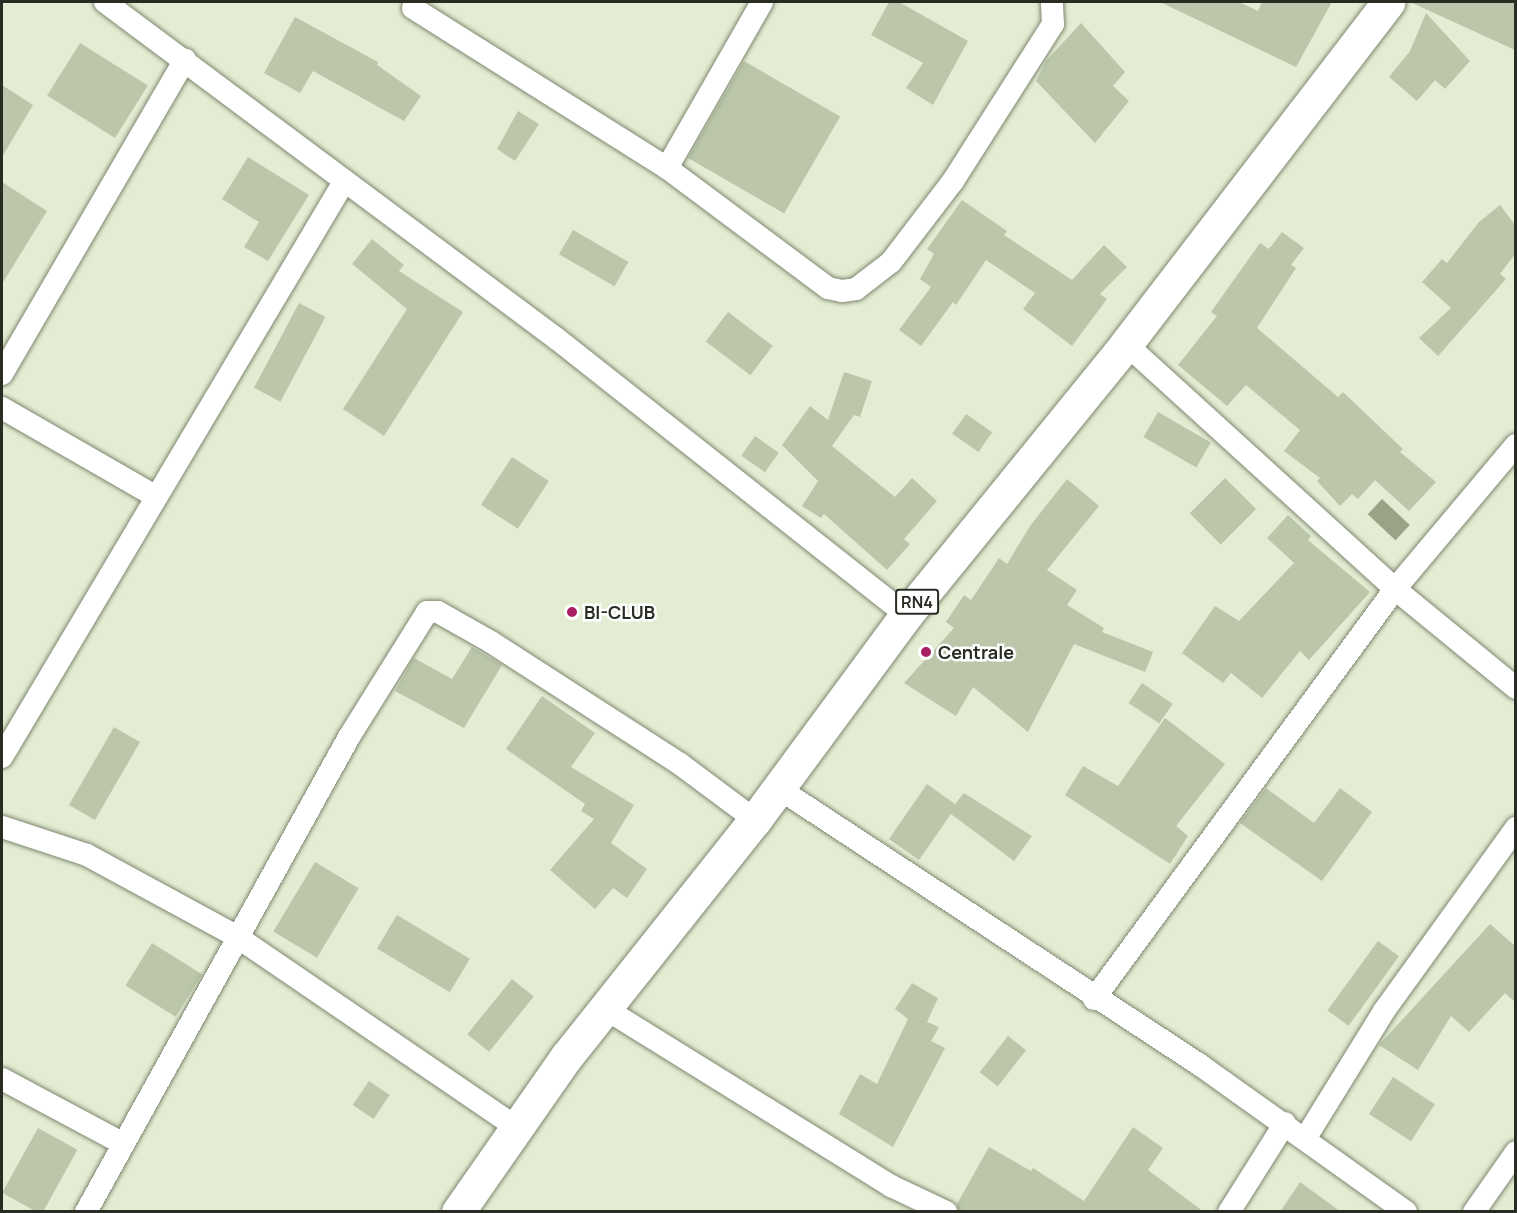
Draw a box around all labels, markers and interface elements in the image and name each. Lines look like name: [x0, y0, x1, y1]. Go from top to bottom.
road number: RN4: [894, 589, 940, 615]
place label: BI-CLUB: [584, 601, 655, 623]
marker: BI-CLUB: [565, 605, 579, 619]
place label: Centrale: [938, 641, 1014, 663]
marker: Centrale: [919, 645, 933, 659]

